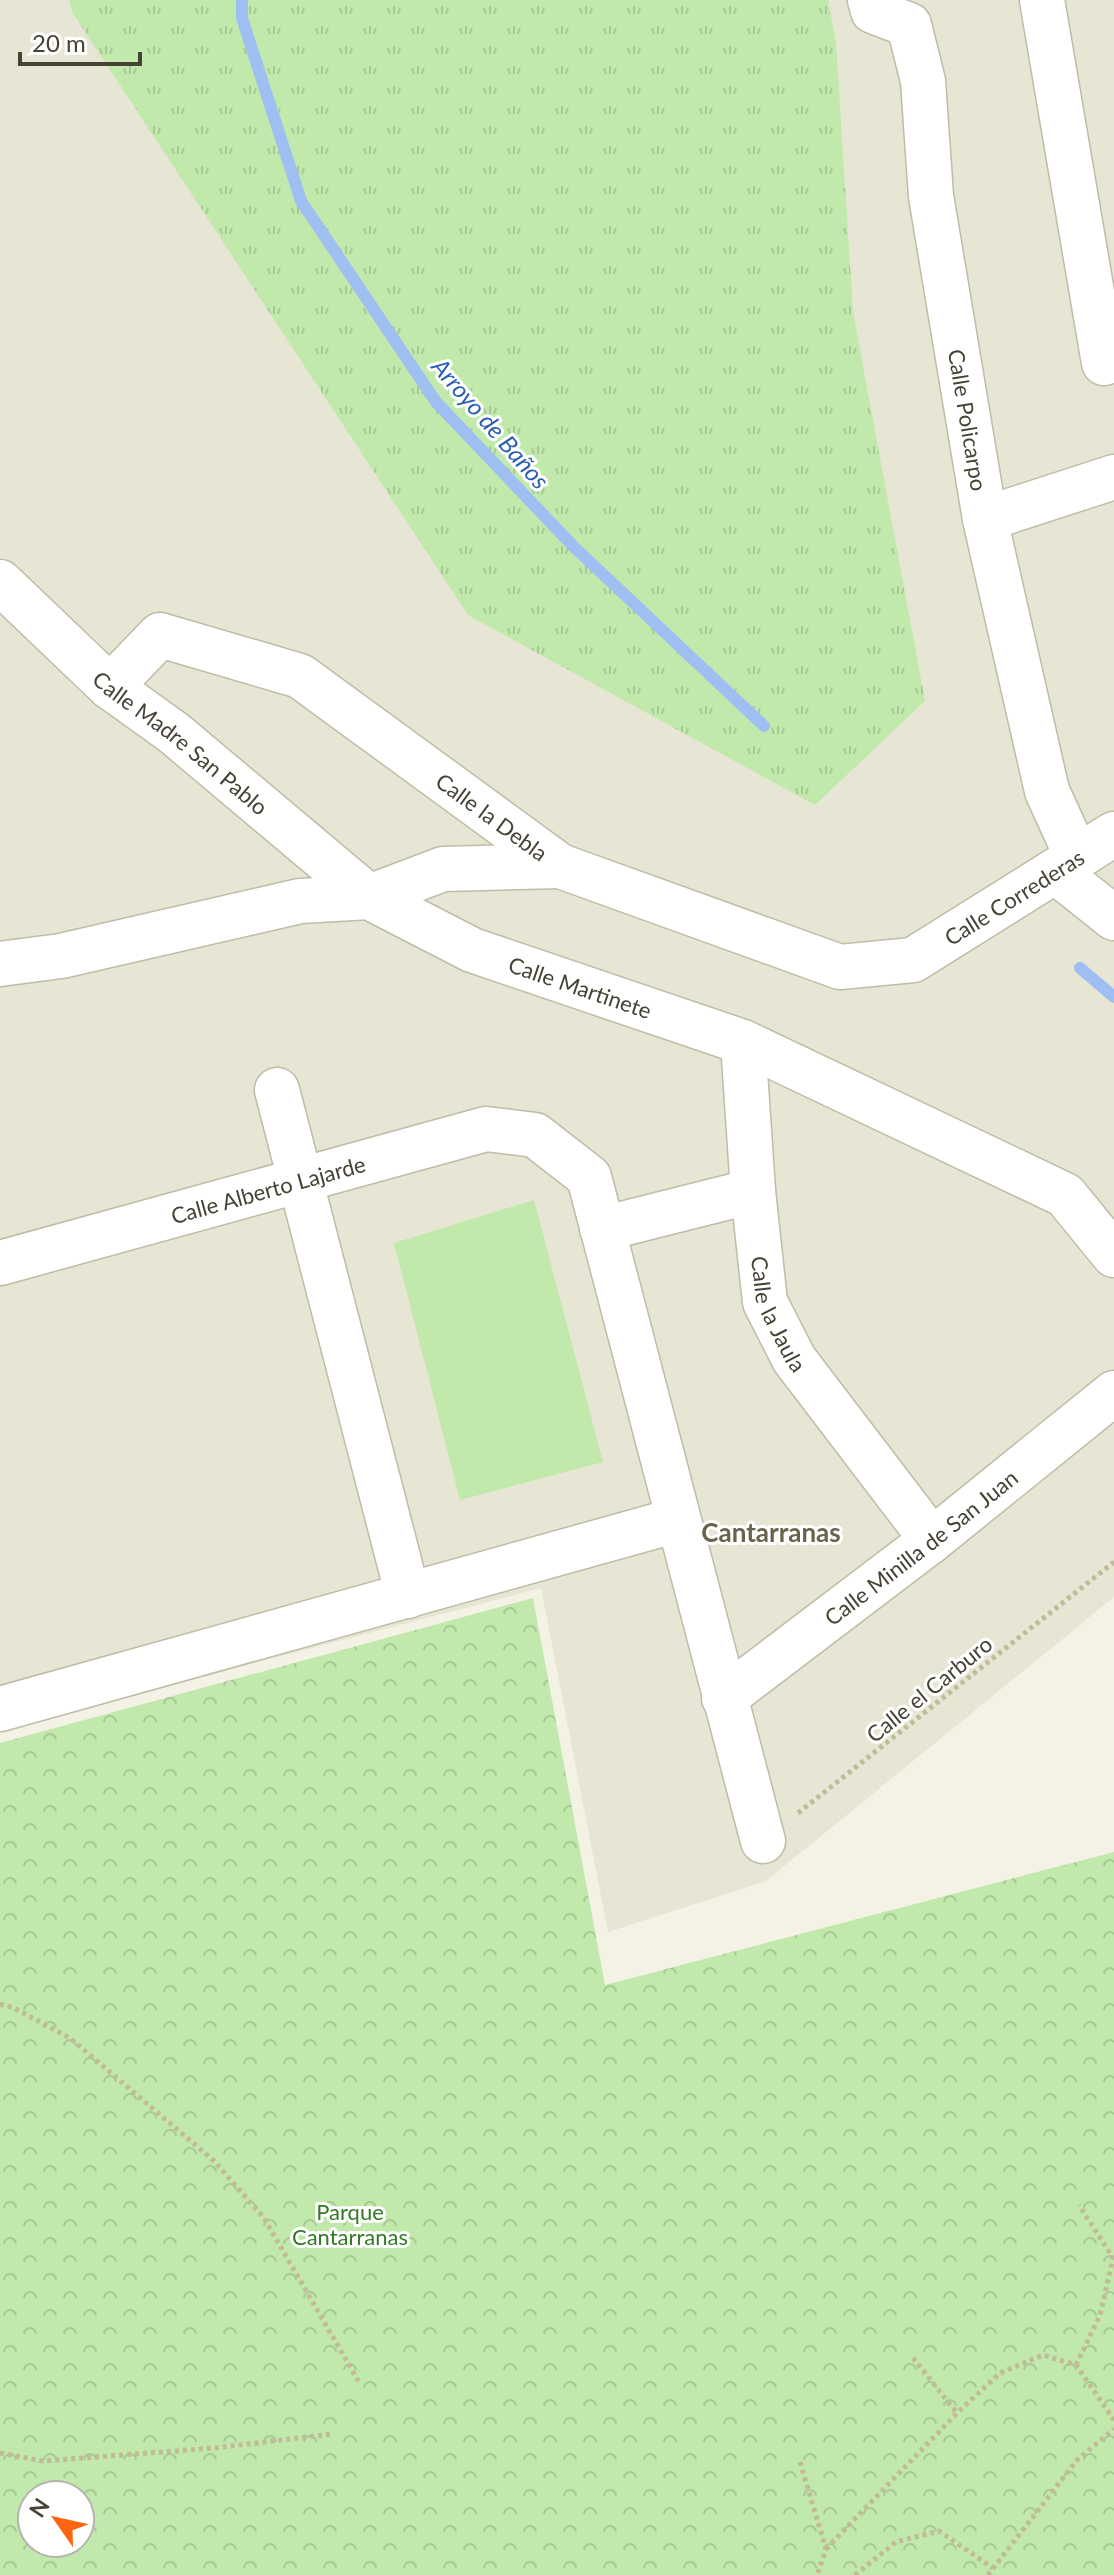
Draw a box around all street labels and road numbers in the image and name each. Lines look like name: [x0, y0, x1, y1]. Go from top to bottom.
street label: Calle Policarpo: [943, 347, 994, 493]
street label: Calle Madre San Pablo: [88, 665, 274, 820]
street label: Calle la Debla: [431, 767, 553, 866]
street label: Calle Correderas: [939, 843, 1089, 951]
street label: Calle Martinete: [505, 950, 655, 1024]
street label: Calle Alberto Lajarde: [168, 1149, 368, 1229]
street label: Calle la Jaula: [747, 1255, 812, 1377]
street label: Calle Minilla de San Juan: [819, 1463, 1023, 1631]
street label: Calle el Carburo: [861, 1630, 997, 1748]

